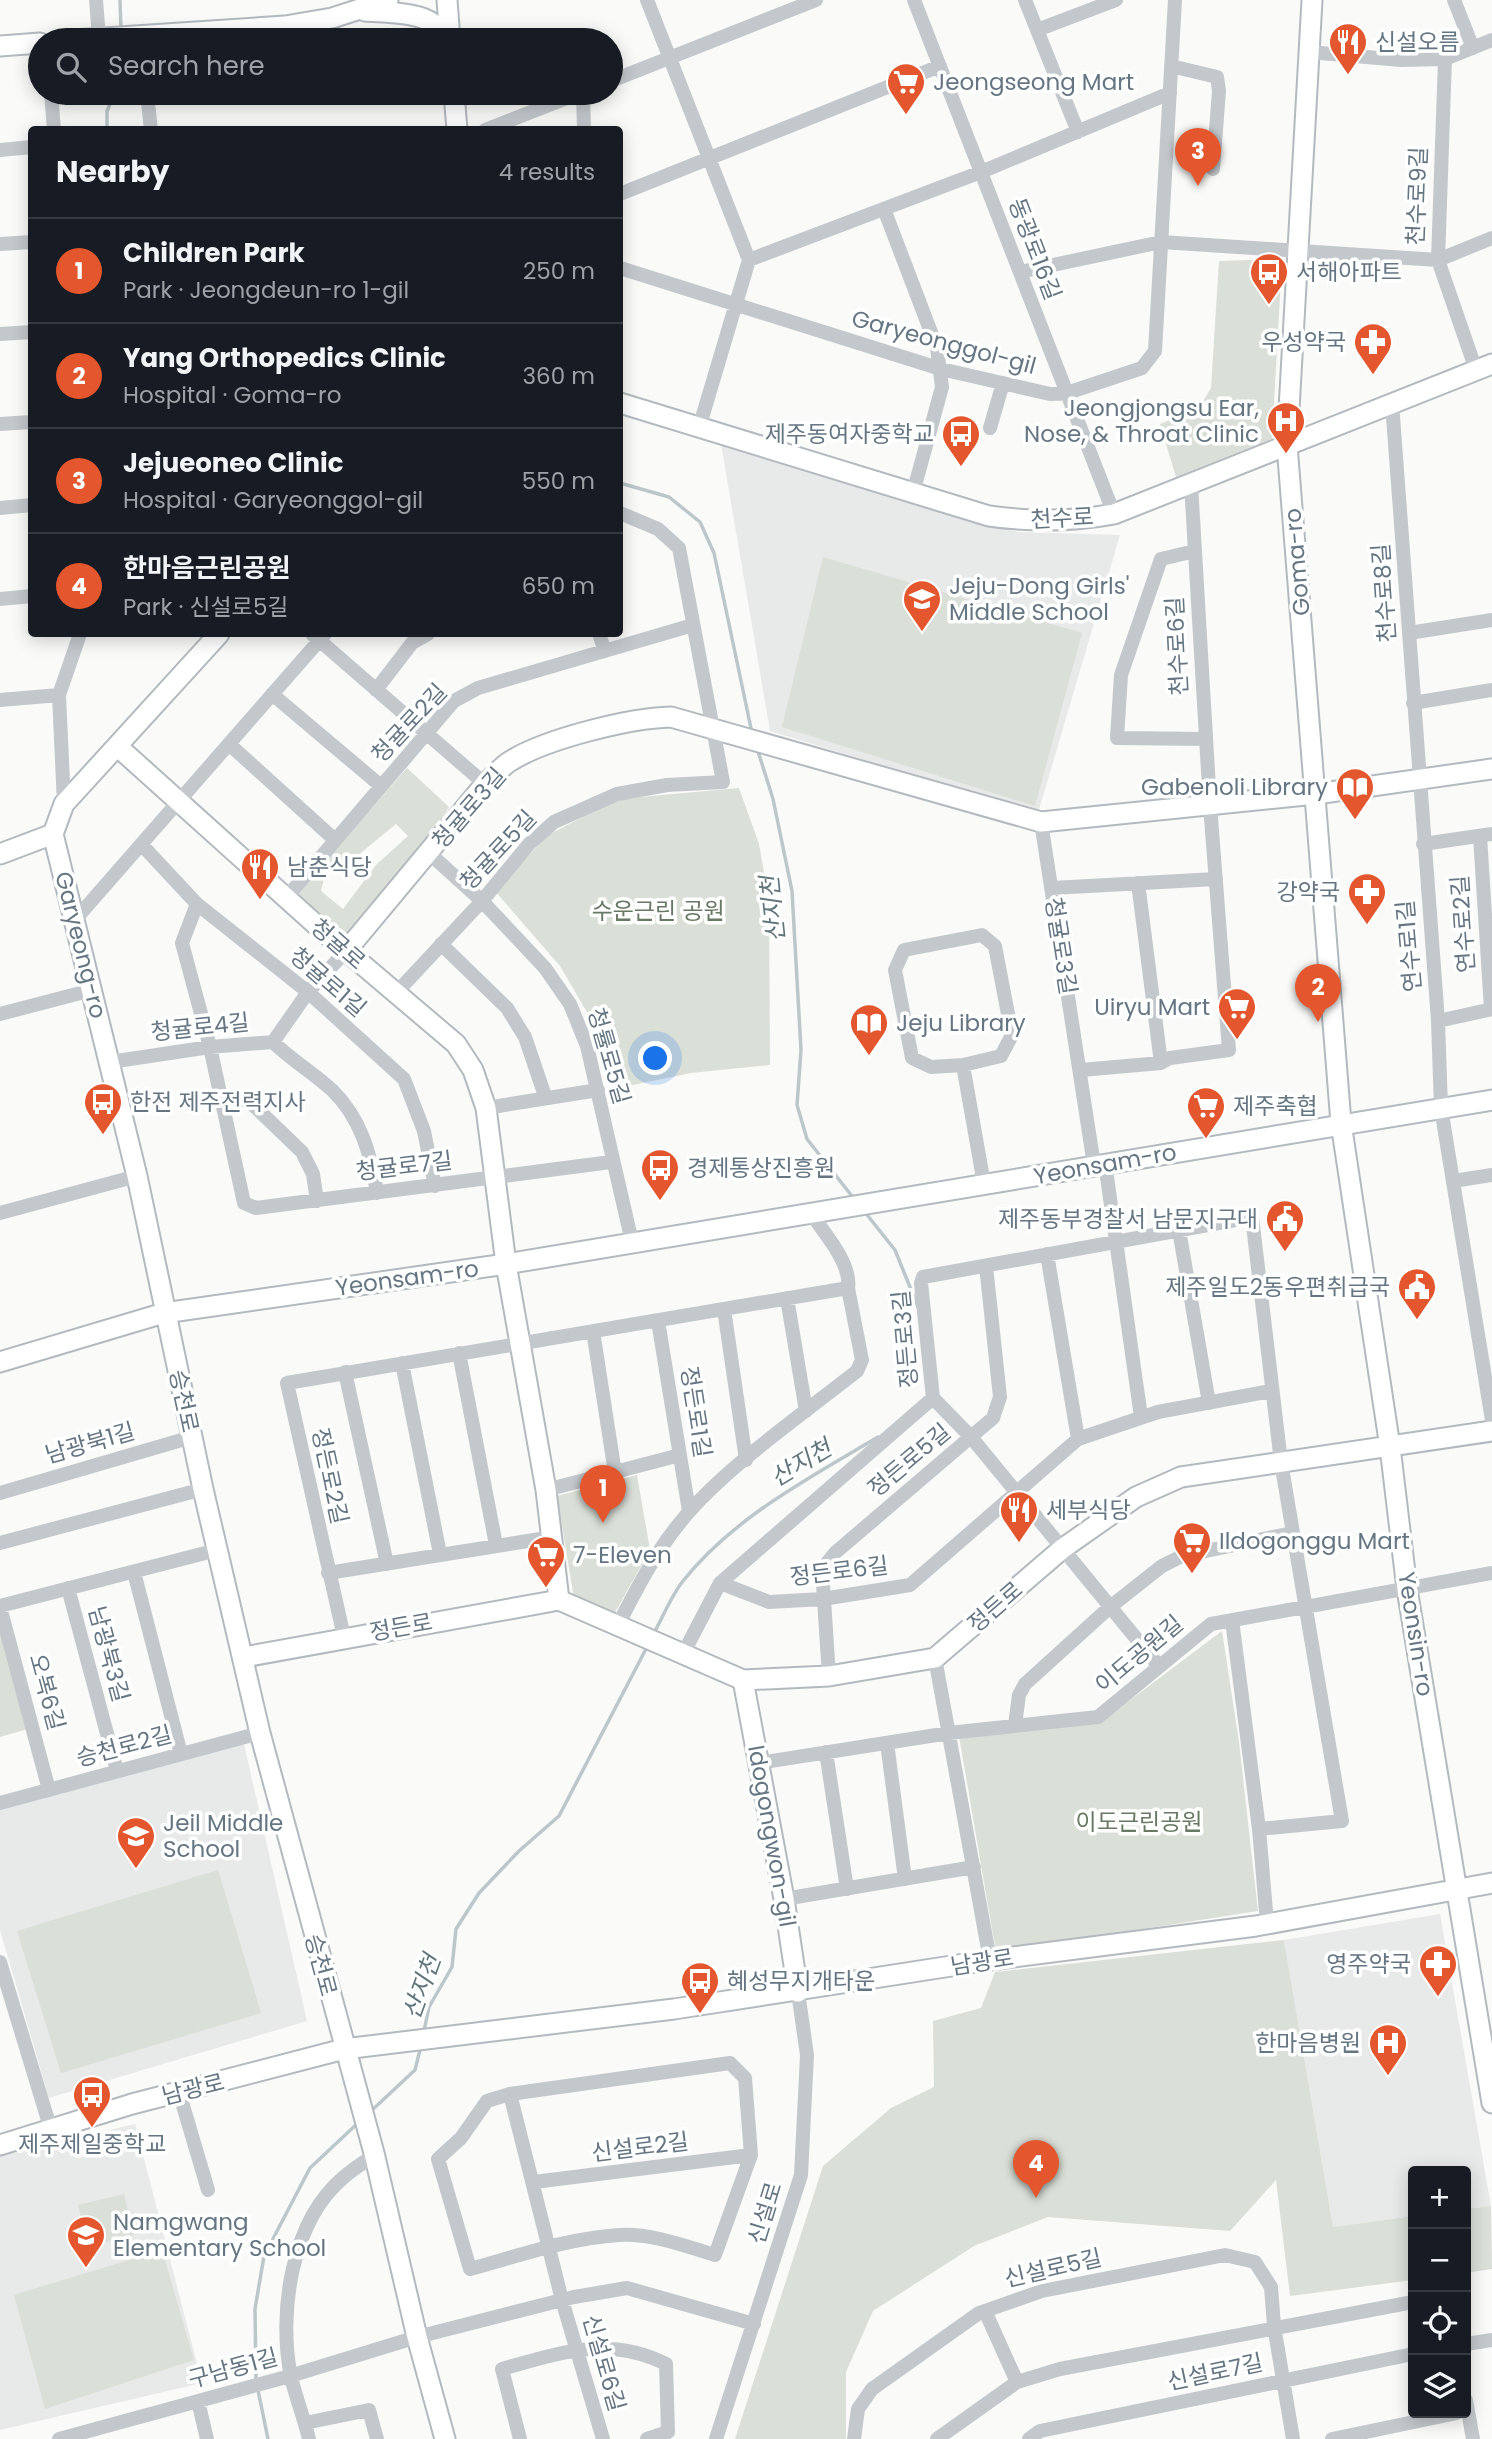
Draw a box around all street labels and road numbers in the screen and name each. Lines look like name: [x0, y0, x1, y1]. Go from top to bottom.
street label: 천수로9길: [1399, 146, 1435, 246]
street label: 동광로16길: [1001, 194, 1069, 304]
street label: Garyeonggol-gil: [848, 302, 1040, 382]
street label: 천수로: [1029, 500, 1095, 536]
street label: Goma-ro: [1276, 507, 1318, 617]
street label: 천수로8길: [1365, 542, 1403, 644]
street label: 천수로6길: [1158, 596, 1196, 696]
street label: 청귤로2길: [364, 676, 454, 770]
street label: 청귤로3길: [425, 760, 513, 856]
street label: 청귤로5길: [453, 803, 543, 897]
street label: Garyeong-ro: [47, 868, 115, 1022]
street label: 연수로2길: [1444, 874, 1482, 974]
street label: 청귤로3길: [1038, 895, 1084, 997]
street label: 연수로1길: [1389, 899, 1429, 993]
street label: 청귤로: [304, 911, 372, 977]
street label: 청귤로1길: [283, 940, 373, 1024]
street label: 청률로5길: [580, 1004, 638, 1108]
street label: 청귤로4길: [149, 1006, 251, 1048]
street label: Yeonsam-ro: [1031, 1136, 1179, 1192]
street label: 청귤로7길: [354, 1144, 454, 1188]
street label: Yeonsam-ro: [333, 1252, 481, 1304]
street label: 정든로3길: [885, 1289, 925, 1389]
street label: 정든로1길: [673, 1364, 719, 1460]
street label: 승천로: [162, 1367, 206, 1435]
street label: 남광북1길: [41, 1415, 139, 1471]
street label: 정든로5길: [861, 1416, 957, 1504]
street label: 정든로2길: [304, 1425, 356, 1527]
street label: 정든로6길: [788, 1549, 890, 1593]
street label: Yeonsin-ro: [1390, 1570, 1442, 1698]
street label: 정든로: [961, 1574, 1029, 1640]
street label: 남광북3길: [81, 1602, 137, 1706]
street label: 정든로: [367, 1606, 435, 1648]
street label: 이도공원길: [1088, 1608, 1190, 1700]
street label: 오복6길: [21, 1650, 73, 1734]
street label: 승천로2길: [73, 1718, 175, 1774]
street label: Idogongwon-gil: [740, 1742, 804, 1930]
street label: 승천로: [297, 1930, 345, 2000]
street label: 남광로: [948, 1941, 1016, 1983]
street label: 남광로: [158, 2066, 228, 2112]
street label: 신설로2길: [589, 2125, 691, 2169]
street label: 신설로: [740, 2178, 790, 2248]
street label: 신설로5길: [1001, 2241, 1105, 2295]
street label: 신설로6길: [575, 2311, 633, 2415]
street label: 구남동1길: [184, 2341, 282, 2395]
street label: 신설로7길: [1164, 2346, 1266, 2398]

